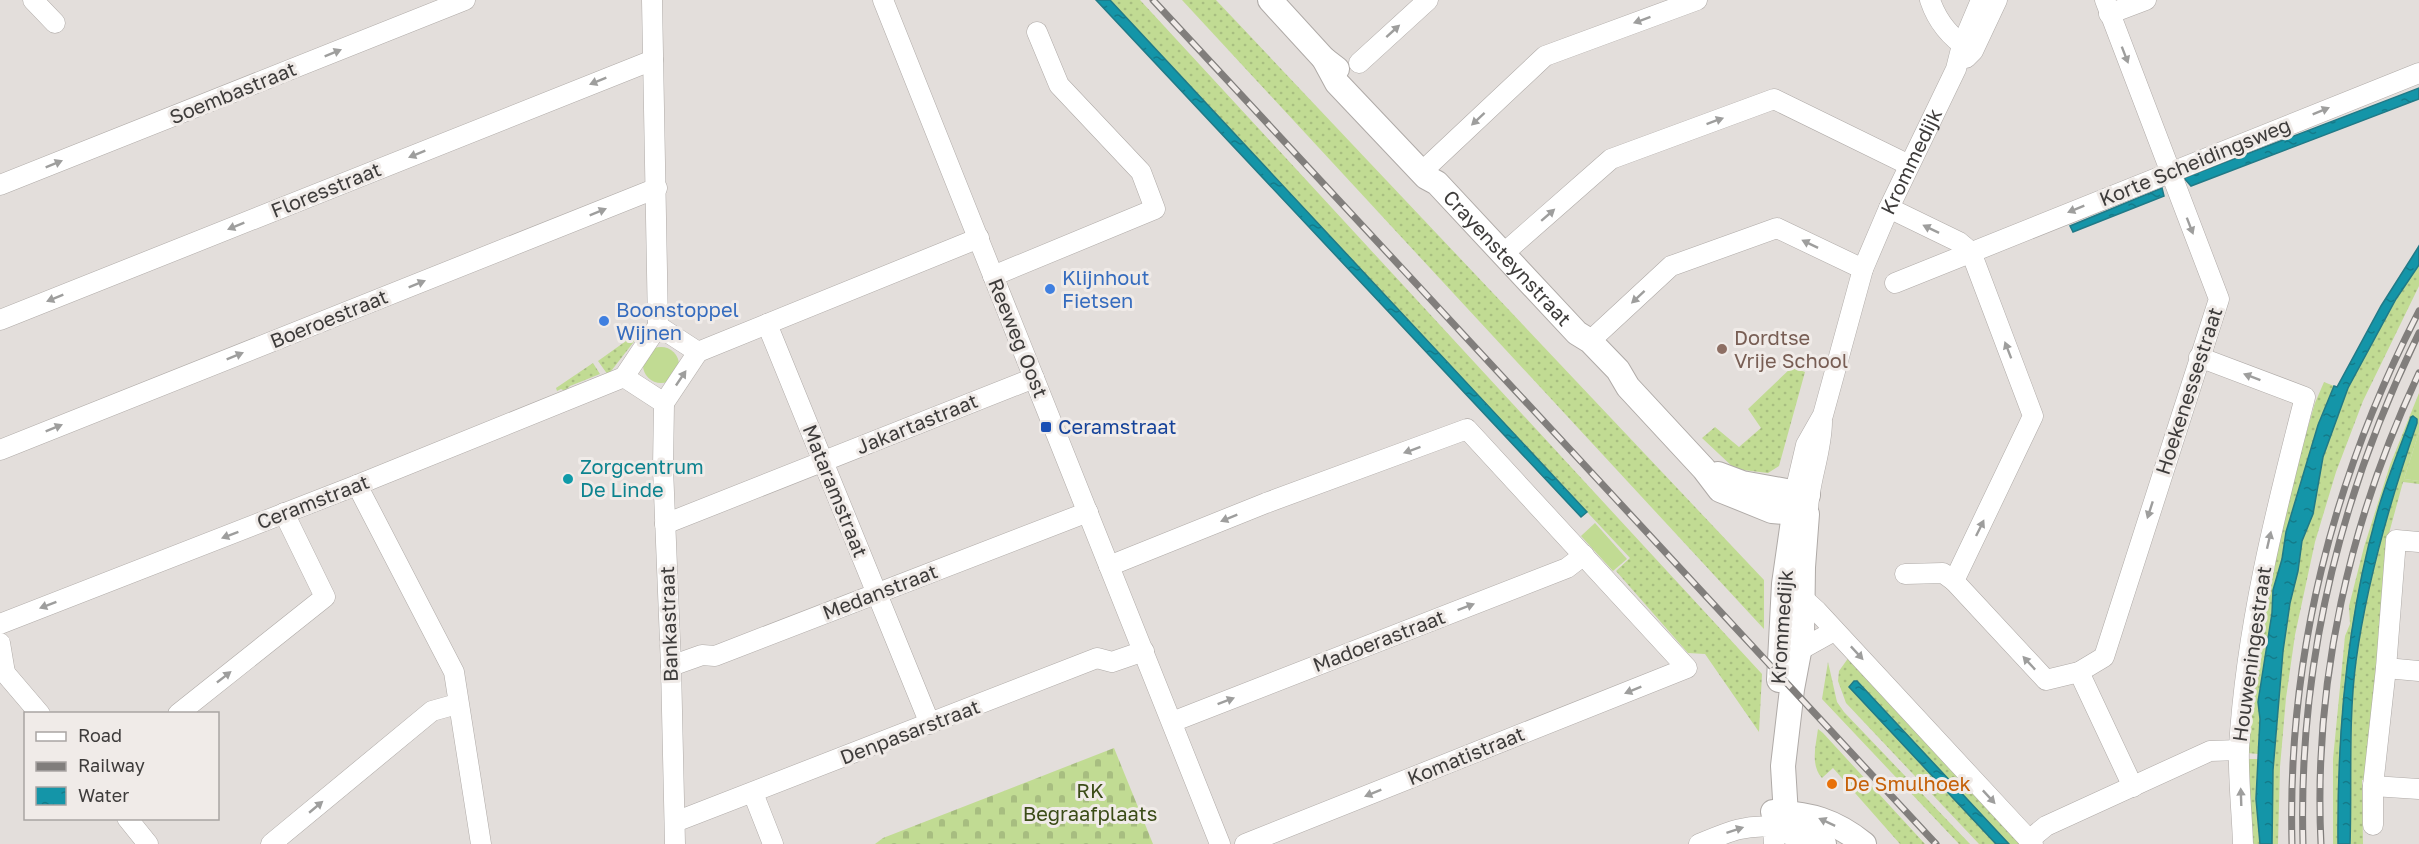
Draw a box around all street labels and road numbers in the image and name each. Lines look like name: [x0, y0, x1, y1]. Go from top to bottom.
street label: Soembastraat: [166, 56, 299, 128]
street label: Krommedijk: [1875, 104, 1946, 218]
street label: Korte Scheidingsweg: [2096, 112, 2294, 210]
street label: Floresstraat: [267, 156, 384, 222]
street label: Crayensteynstraat: [1439, 185, 1577, 330]
street label: Reeweg Oost: [984, 274, 1054, 401]
street label: Boeroestraat: [266, 284, 391, 353]
street label: Hoekenessestraat: [2150, 304, 2226, 477]
street label: Jakartastraat: [852, 388, 981, 458]
street label: Mataramstraat: [798, 421, 873, 560]
street label: Ceramstraat: [253, 469, 372, 533]
street label: Medanstraat: [819, 558, 941, 624]
street label: Houweningestraat: [2227, 564, 2275, 743]
street label: Bankastraat: [654, 566, 682, 682]
street label: Krommedijk: [1765, 569, 1797, 685]
street label: Madoerastraat: [1309, 604, 1448, 676]
street label: Denpasarstraat: [836, 693, 983, 769]
street label: Komatistraat: [1404, 721, 1528, 789]

